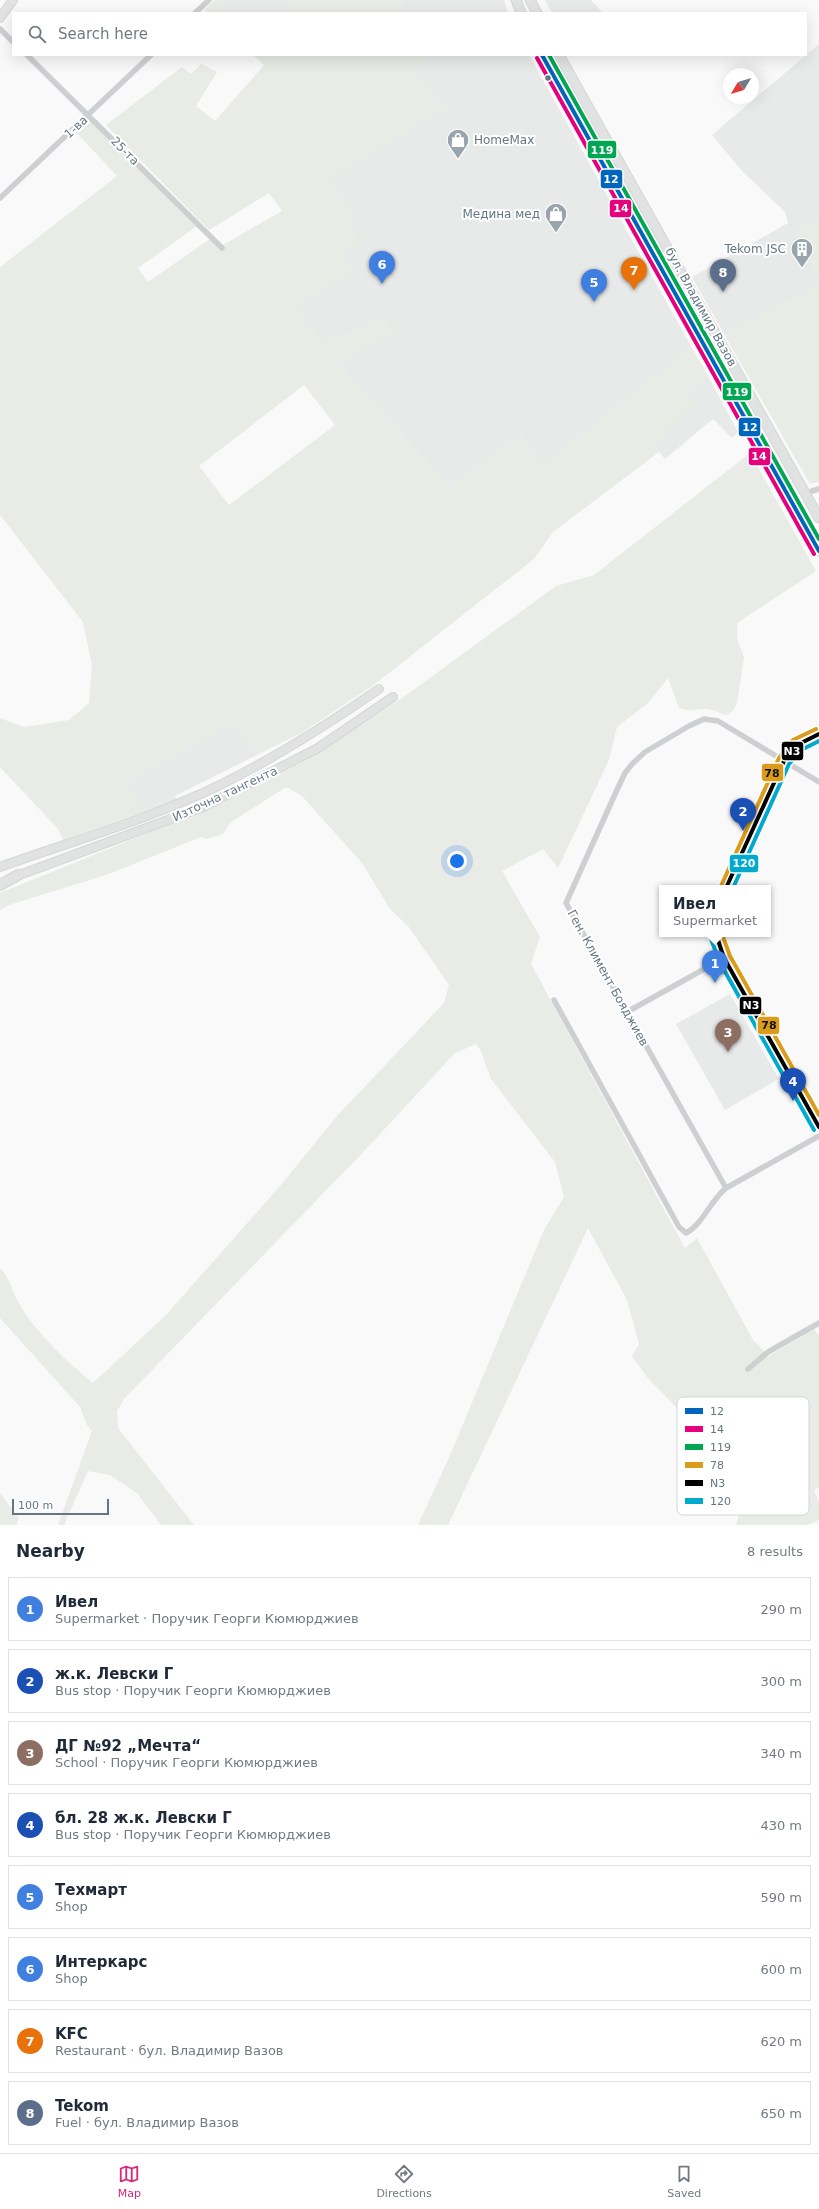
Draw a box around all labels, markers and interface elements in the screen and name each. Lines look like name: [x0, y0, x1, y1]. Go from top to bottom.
search box: [12, 12, 807, 56]
icon: search: [26, 23, 48, 45]
text: Search here: [58, 25, 148, 43]
north arrow: [723, 68, 759, 104]
unlabelled marker: [543, 73, 553, 83]
street label: 1-ва: [62, 113, 90, 141]
shop icon: HomeMax: [445, 127, 471, 160]
place label: HomeMax: [474, 133, 534, 147]
street label: 25-та: [108, 134, 142, 168]
line badge: 119: [587, 140, 617, 159]
text: 119: [591, 144, 613, 157]
line badge: 12: [600, 169, 623, 189]
text: 12: [603, 173, 619, 186]
line badge: 14: [609, 199, 632, 218]
shop icon: Медина мед: [543, 201, 569, 234]
text: 14: [613, 202, 629, 215]
place label: Медина мед: [462, 207, 540, 221]
building icon: Tekom JSC: [789, 236, 815, 269]
place label: Tekom JSC: [723, 242, 786, 256]
street label: бул. Владимир Вазов: [662, 245, 740, 369]
pin: 6: [369, 251, 395, 284]
pin: 7: [621, 257, 647, 290]
pin: 8: [710, 259, 736, 292]
pin: 5: [581, 269, 607, 302]
line badge: 119: [722, 382, 752, 401]
text: 119: [726, 386, 748, 399]
line badge: 12: [738, 417, 761, 437]
text: 12: [742, 421, 758, 434]
line badge: 14: [748, 447, 771, 466]
text: 14: [751, 450, 767, 463]
line badge: N3: [781, 741, 804, 761]
text: N3: [784, 745, 800, 758]
line badge: 78: [761, 763, 784, 782]
street label: Източна тангента: [170, 764, 280, 824]
text: 78: [764, 767, 780, 780]
pin: 2: [730, 798, 756, 831]
your location: [447, 851, 467, 871]
line badge: 120: [729, 854, 759, 873]
text: 120: [733, 857, 756, 870]
popup: [659, 885, 771, 937]
text: Ивел: [673, 895, 716, 913]
street label: Ген. Климент Бояджиев: [565, 908, 651, 1048]
text: Supermarket: [673, 913, 757, 928]
pin: 1: [702, 950, 728, 983]
line badge: N3: [739, 996, 762, 1015]
text: N3: [743, 999, 759, 1012]
line badge: 78: [757, 1016, 780, 1035]
pin: 3: [715, 1019, 741, 1052]
text: 78: [761, 1019, 777, 1032]
pin: 4: [780, 1068, 806, 1101]
legend: [677, 1397, 809, 1515]
text: 12: [710, 1405, 724, 1418]
text: 14: [710, 1423, 724, 1436]
text: 119: [710, 1441, 731, 1454]
text: 78: [710, 1459, 724, 1472]
text: N3: [710, 1477, 725, 1490]
text: 120: [710, 1495, 731, 1508]
scale bar: [12, 1497, 109, 1516]
text: 100 m: [18, 1499, 53, 1512]
text: Nearby: [16, 1541, 85, 1561]
text: 8 results: [747, 1544, 803, 1559]
text: Ивел: [55, 1593, 98, 1611]
text: 1: [25, 1602, 35, 1617]
text: 290 m: [760, 1602, 802, 1617]
text: Supermarket · Поручик Георги Кюмюрджиев: [55, 1611, 359, 1626]
text: ж.к. Левски Г: [55, 1665, 173, 1683]
text: 2: [25, 1674, 35, 1689]
text: 300 m: [760, 1674, 802, 1689]
text: Bus stop · Поручик Георги Кюмюрджиев: [55, 1683, 331, 1698]
text: ДГ №92 „Мечта“: [55, 1737, 201, 1755]
text: 3: [25, 1746, 35, 1761]
text: 340 m: [760, 1746, 802, 1761]
text: School · Поручик Георги Кюмюрджиев: [55, 1755, 318, 1770]
text: бл. 28 ж.к. Левски Г: [55, 1809, 232, 1827]
text: 4: [25, 1818, 35, 1833]
text: 430 m: [760, 1818, 802, 1833]
text: Bus stop · Поручик Георги Кюмюрджиев: [55, 1827, 331, 1842]
text: Техмарт: [55, 1881, 127, 1899]
text: 5: [25, 1890, 35, 1905]
text: 590 m: [760, 1890, 802, 1905]
text: Shop: [55, 1899, 88, 1914]
text: Интеркарс: [55, 1953, 147, 1971]
text: 6: [25, 1962, 35, 1977]
text: 600 m: [760, 1962, 802, 1977]
text: Shop: [55, 1971, 88, 1986]
text: KFC: [55, 2025, 88, 2043]
text: 7: [25, 2034, 35, 2049]
text: 620 m: [760, 2034, 802, 2049]
text: Restaurant · бул. Владимир Вазов: [55, 2043, 284, 2058]
text: Tekom: [55, 2097, 109, 2115]
text: 8: [25, 2106, 35, 2121]
text: 650 m: [760, 2106, 802, 2121]
text: Fuel · бул. Владимир Вазов: [55, 2115, 239, 2130]
tab: Map: [118, 2163, 141, 2200]
tab: Directions: [376, 2163, 432, 2200]
tab: Saved: [667, 2163, 701, 2200]

